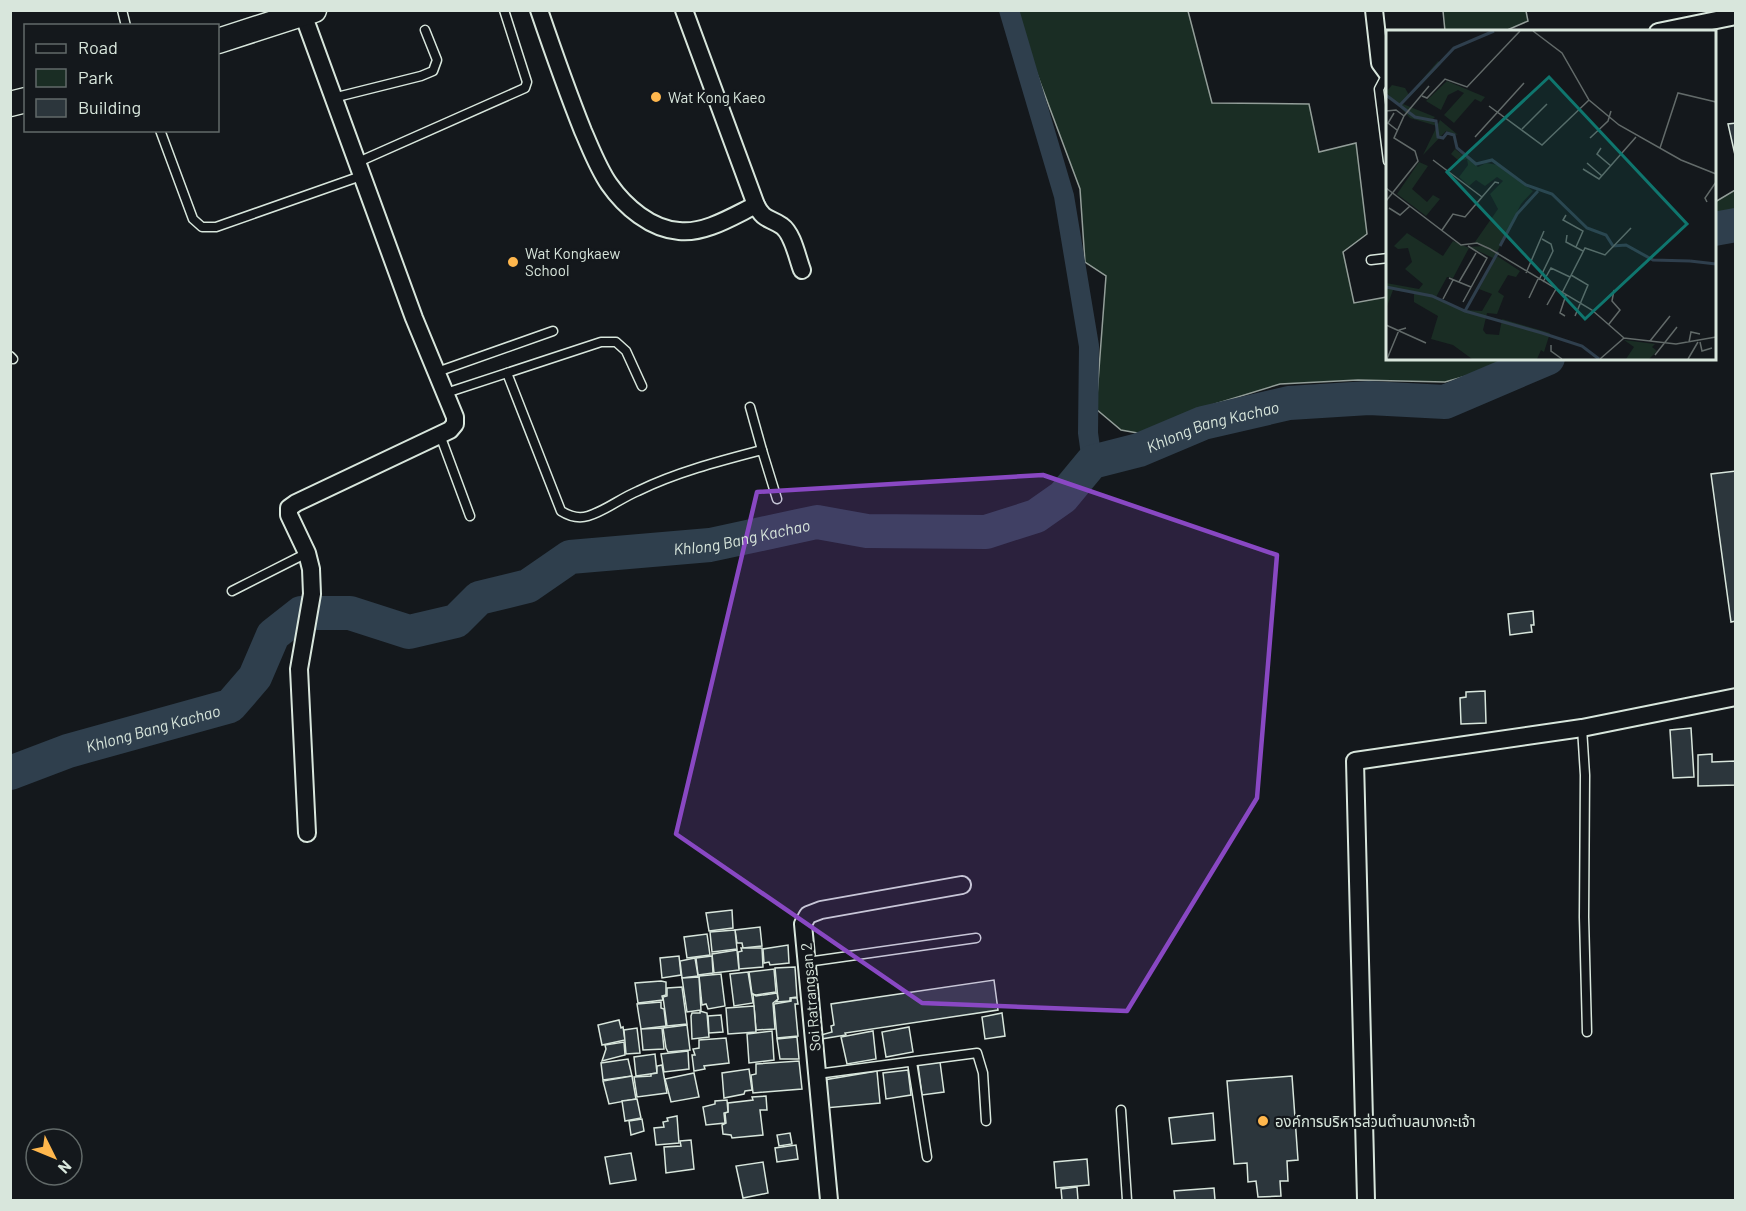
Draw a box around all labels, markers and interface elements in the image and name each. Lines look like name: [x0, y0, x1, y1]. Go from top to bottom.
legend: [24, 24, 219, 132]
inset map: [1386, 30, 1716, 360]
text: Road: [78, 36, 118, 58]
text: Park: [78, 66, 113, 88]
place label: Wat Kong Kaeo: [668, 88, 766, 106]
marker: Wat Kong Kaeo: [649, 90, 663, 104]
text: Building: [78, 96, 141, 118]
place label: Wat Kongkaew School: [525, 244, 621, 279]
marker: Wat Kongkaew School: [506, 255, 520, 269]
water label: Khlong Bang Kachao: [1143, 396, 1281, 455]
water label: Khlong Bang Kachao: [672, 514, 811, 558]
water label: Khlong Bang Kachao: [83, 700, 222, 755]
street label: Soi Ratrangsan 2: [796, 942, 824, 1052]
place label: องค์การบริหารส่วนตำบลบางกะเจ้า: [1275, 1112, 1476, 1130]
marker: องค์การบริหารส่วนตำบลบางกะเจ้า: [1256, 1114, 1270, 1128]
north arrow: [24, 1127, 84, 1187]
text: N: [55, 1157, 76, 1178]

